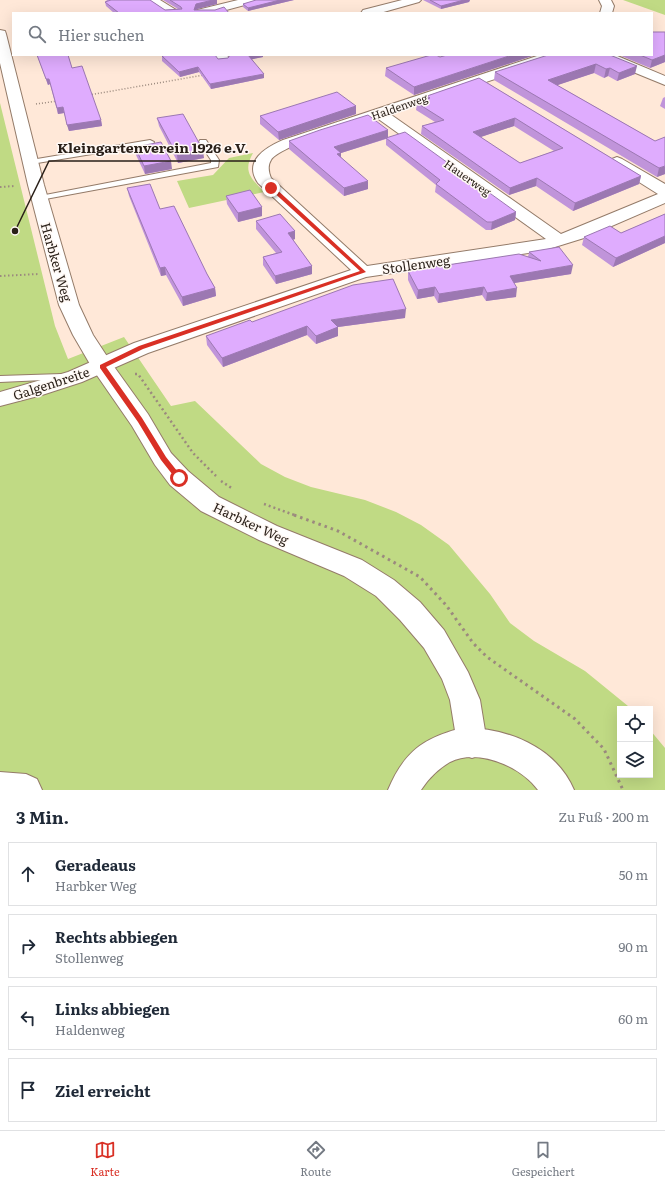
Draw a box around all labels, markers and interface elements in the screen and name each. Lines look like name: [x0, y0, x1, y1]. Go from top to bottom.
search box: [12, 12, 653, 56]
icon: search: [26, 23, 48, 45]
text: Hier suchen: [58, 23, 144, 46]
street label: Haldenweg: [369, 89, 430, 123]
callout: Kleingartenverein 1926 e.V.: [49, 135, 256, 161]
text: Kleingartenverein 1926 e.V.: [57, 137, 249, 157]
street label: Hauerweg: [441, 155, 495, 199]
route end: [262, 179, 280, 197]
street label: Harbker Weg: [37, 220, 78, 305]
street label: Stollenweg: [381, 250, 452, 278]
street label: Galgenbreite: [10, 362, 92, 404]
route start: [170, 469, 188, 487]
street label: Harbker Weg: [210, 497, 293, 549]
map controls: [617, 706, 653, 778]
button: locate: [617, 706, 653, 742]
button: layers: [617, 742, 653, 778]
text: 3 Min.: [16, 804, 69, 829]
text: Zu Fuß · 200 m: [559, 807, 649, 826]
text: Geradeaus: [55, 853, 136, 876]
icon: ahead: [17, 863, 39, 885]
text: 50 m: [619, 865, 648, 884]
text: Harbker Weg: [55, 876, 137, 895]
text: Rechts abbiegen: [55, 925, 178, 948]
icon: right: [17, 935, 39, 957]
text: 90 m: [618, 937, 648, 956]
text: Stollenweg: [55, 948, 124, 967]
text: Links abbiegen: [55, 997, 170, 1020]
icon: left: [17, 1007, 39, 1029]
text: 60 m: [618, 1009, 648, 1028]
text: Haldenweg: [55, 1020, 125, 1039]
icon: arrive: [17, 1079, 39, 1101]
text: Ziel erreicht: [55, 1079, 150, 1102]
tab: Karte: [90, 1139, 120, 1179]
tab: Route: [300, 1139, 331, 1179]
tab: Gespeichert: [512, 1139, 575, 1179]

